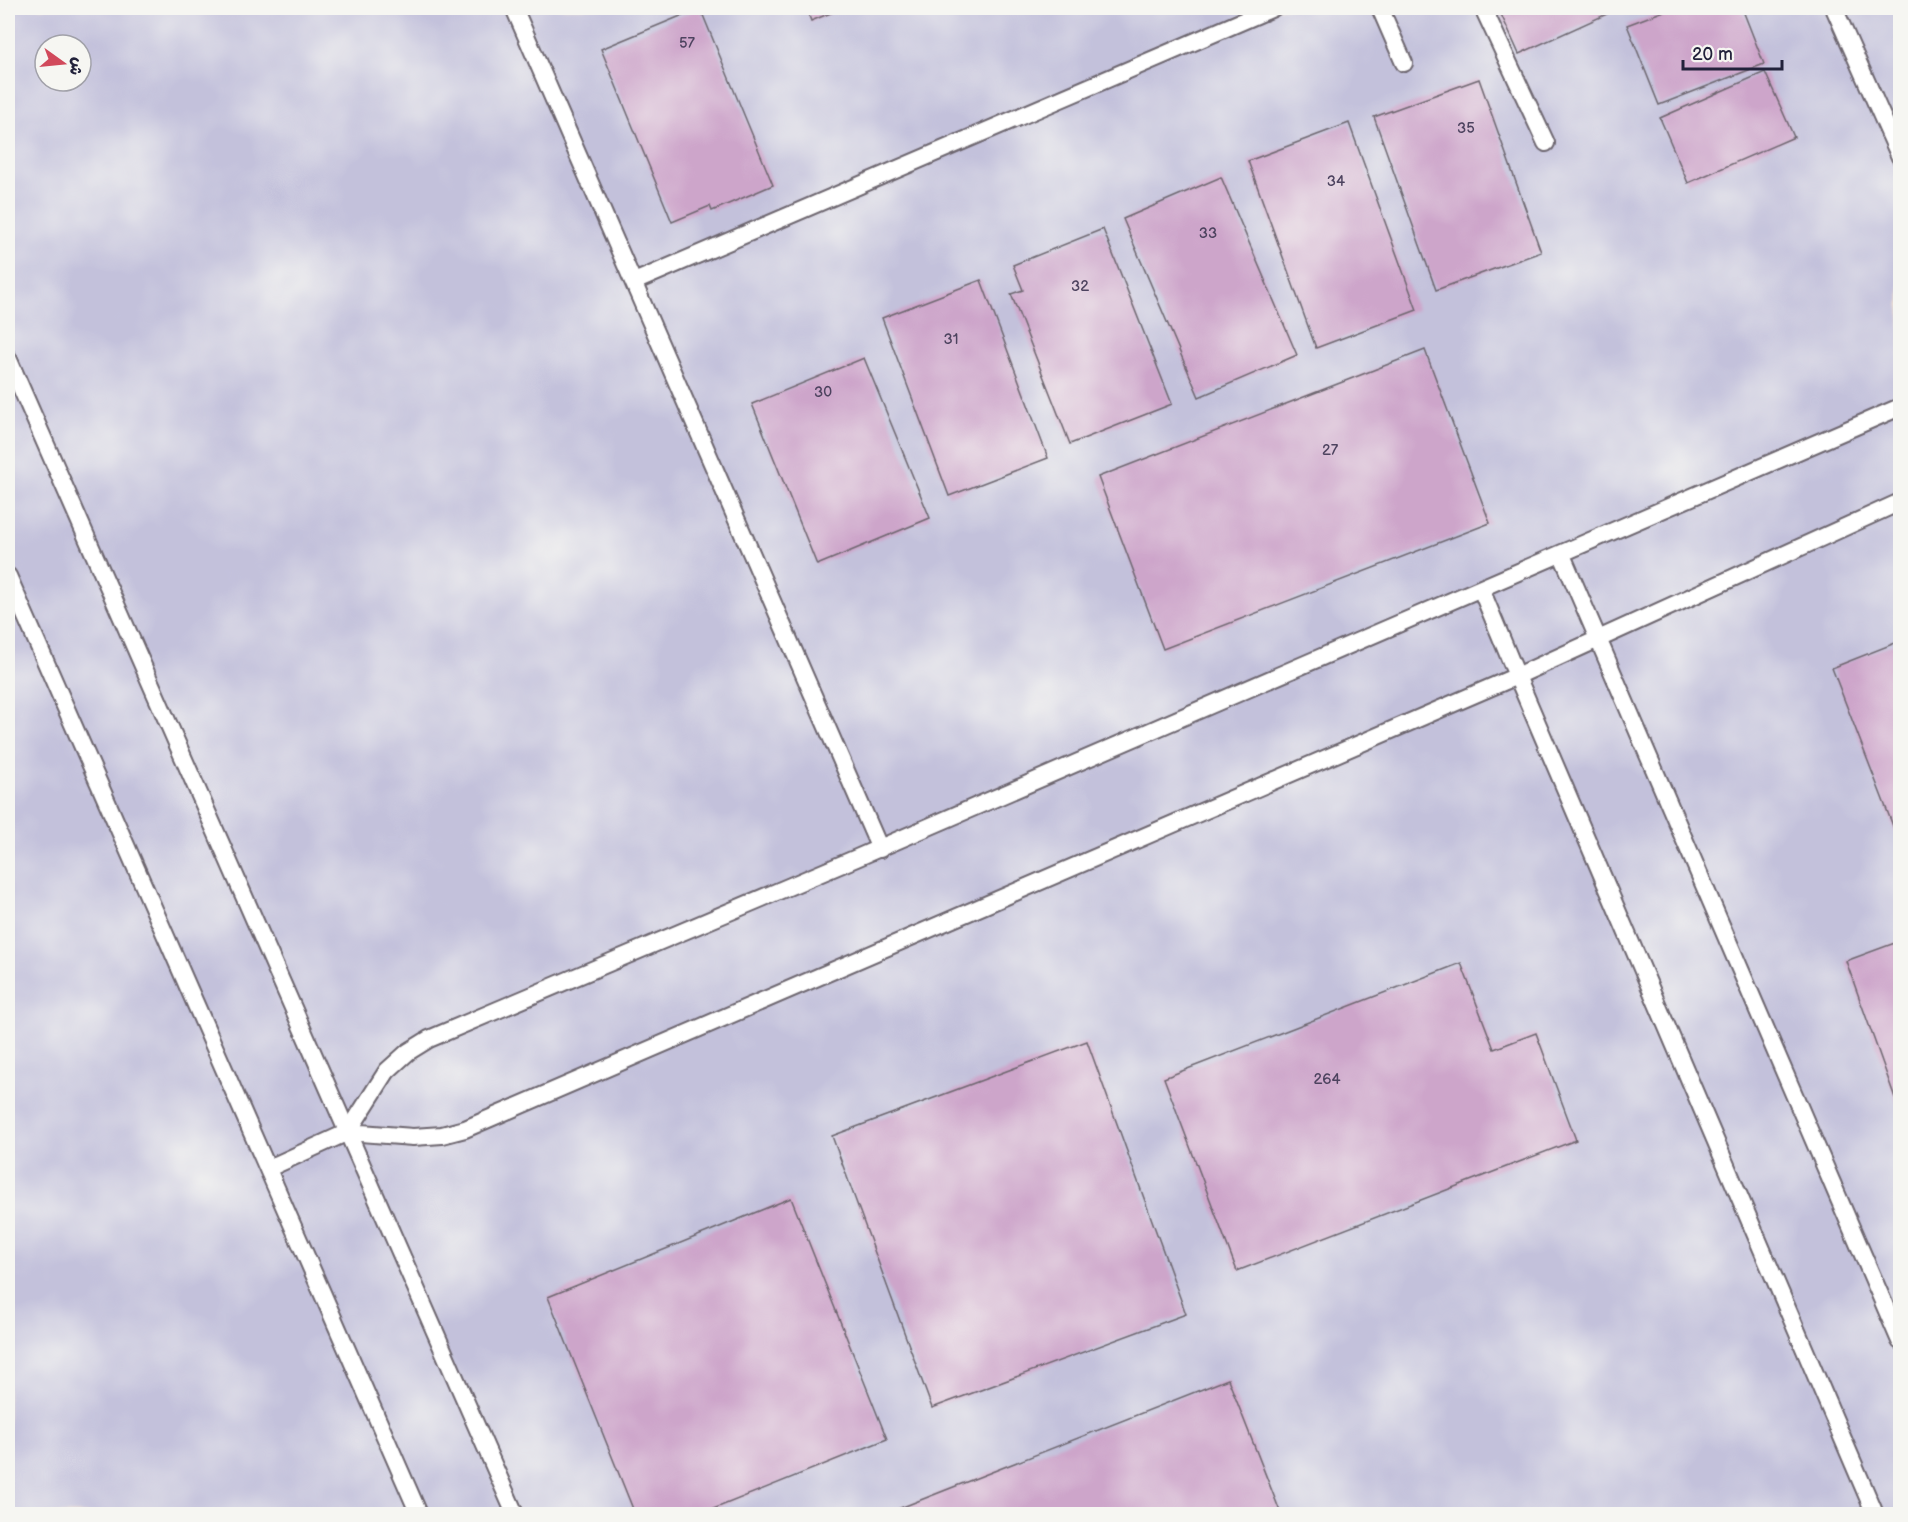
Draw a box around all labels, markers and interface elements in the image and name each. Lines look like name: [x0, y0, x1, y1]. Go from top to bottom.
north arrow: [33, 33, 93, 93]
scale bar: [1683, 33, 1782, 71]
house number: 57: [679, 34, 696, 53]
text: 20 m: [1692, 44, 1733, 65]
text: ش: [65, 56, 87, 77]
house number: 35: [1457, 119, 1475, 138]
house number: 34: [1327, 172, 1345, 191]
house number: 33: [1199, 224, 1217, 243]
house number: 32: [1071, 277, 1089, 296]
house number: 31: [943, 330, 959, 349]
house number: 30: [814, 383, 832, 402]
house number: 27: [1322, 441, 1339, 460]
house number: 264: [1313, 1070, 1341, 1089]

